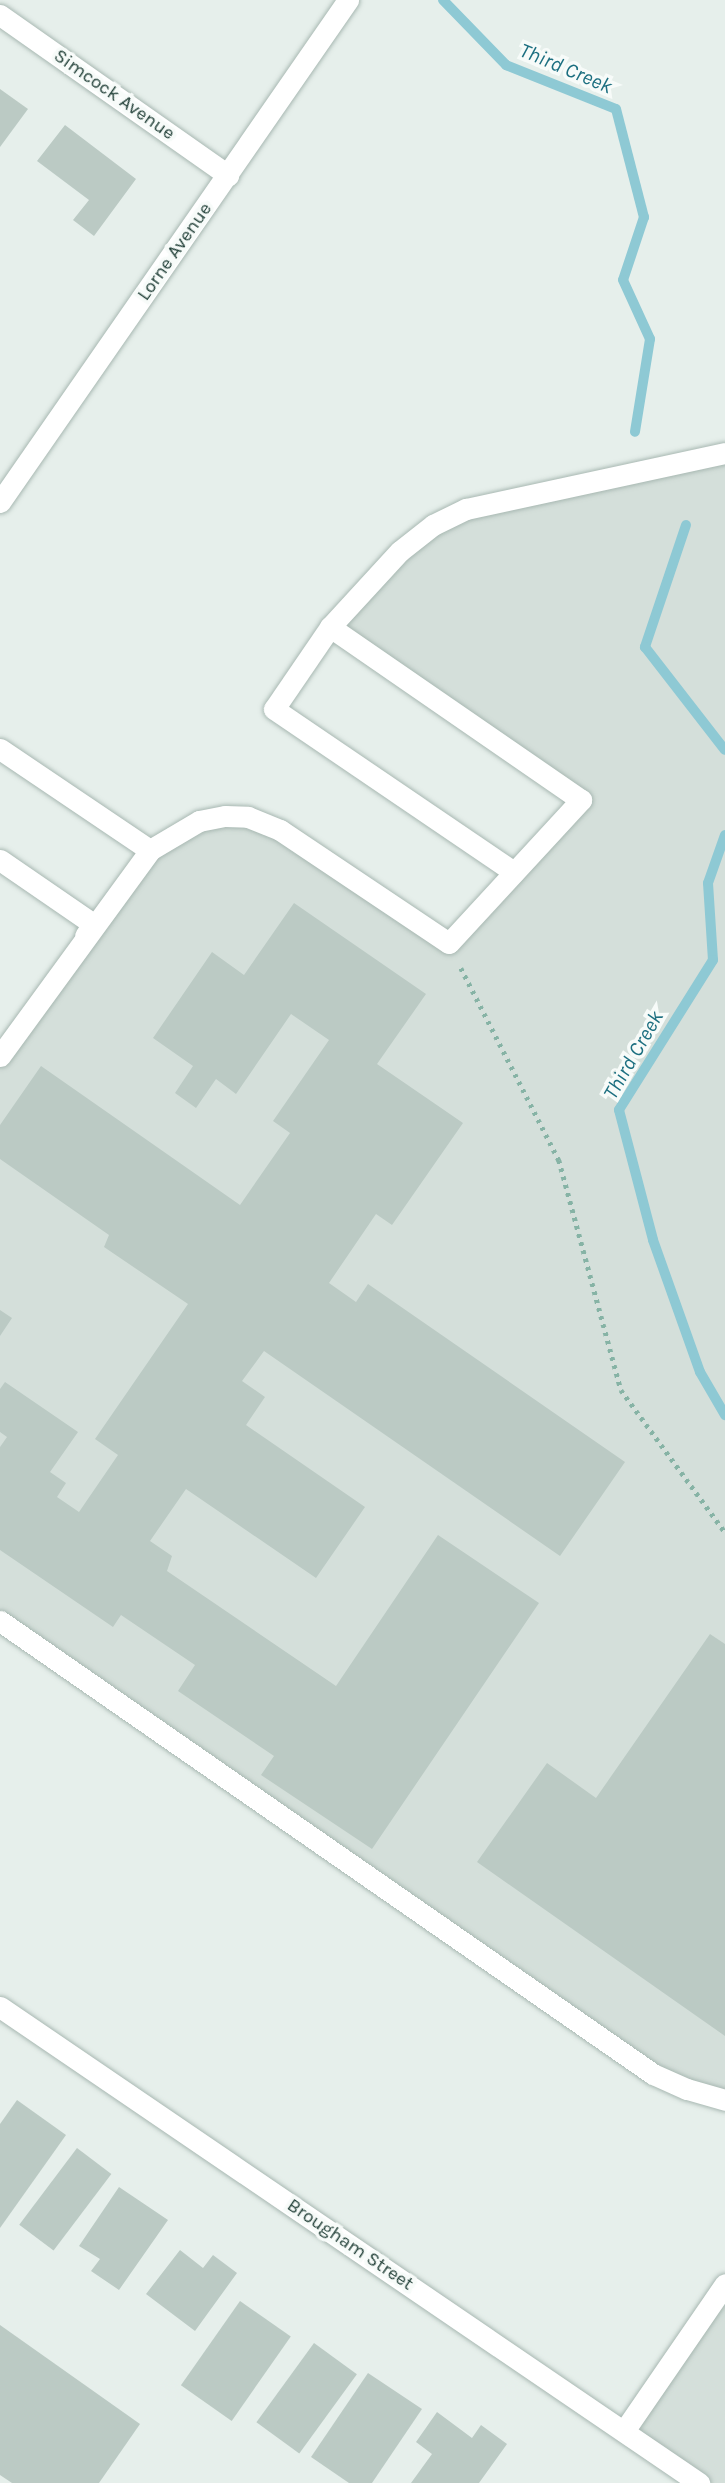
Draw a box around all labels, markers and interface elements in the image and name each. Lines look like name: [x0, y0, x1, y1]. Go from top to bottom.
water label: Third Creek: [516, 37, 616, 99]
street label: Simcock Avenue: [49, 45, 179, 145]
street label: Lorne Avenue: [133, 199, 217, 305]
water label: Third Creek: [597, 1006, 669, 1104]
street label: Brougham Street: [282, 2194, 418, 2296]

